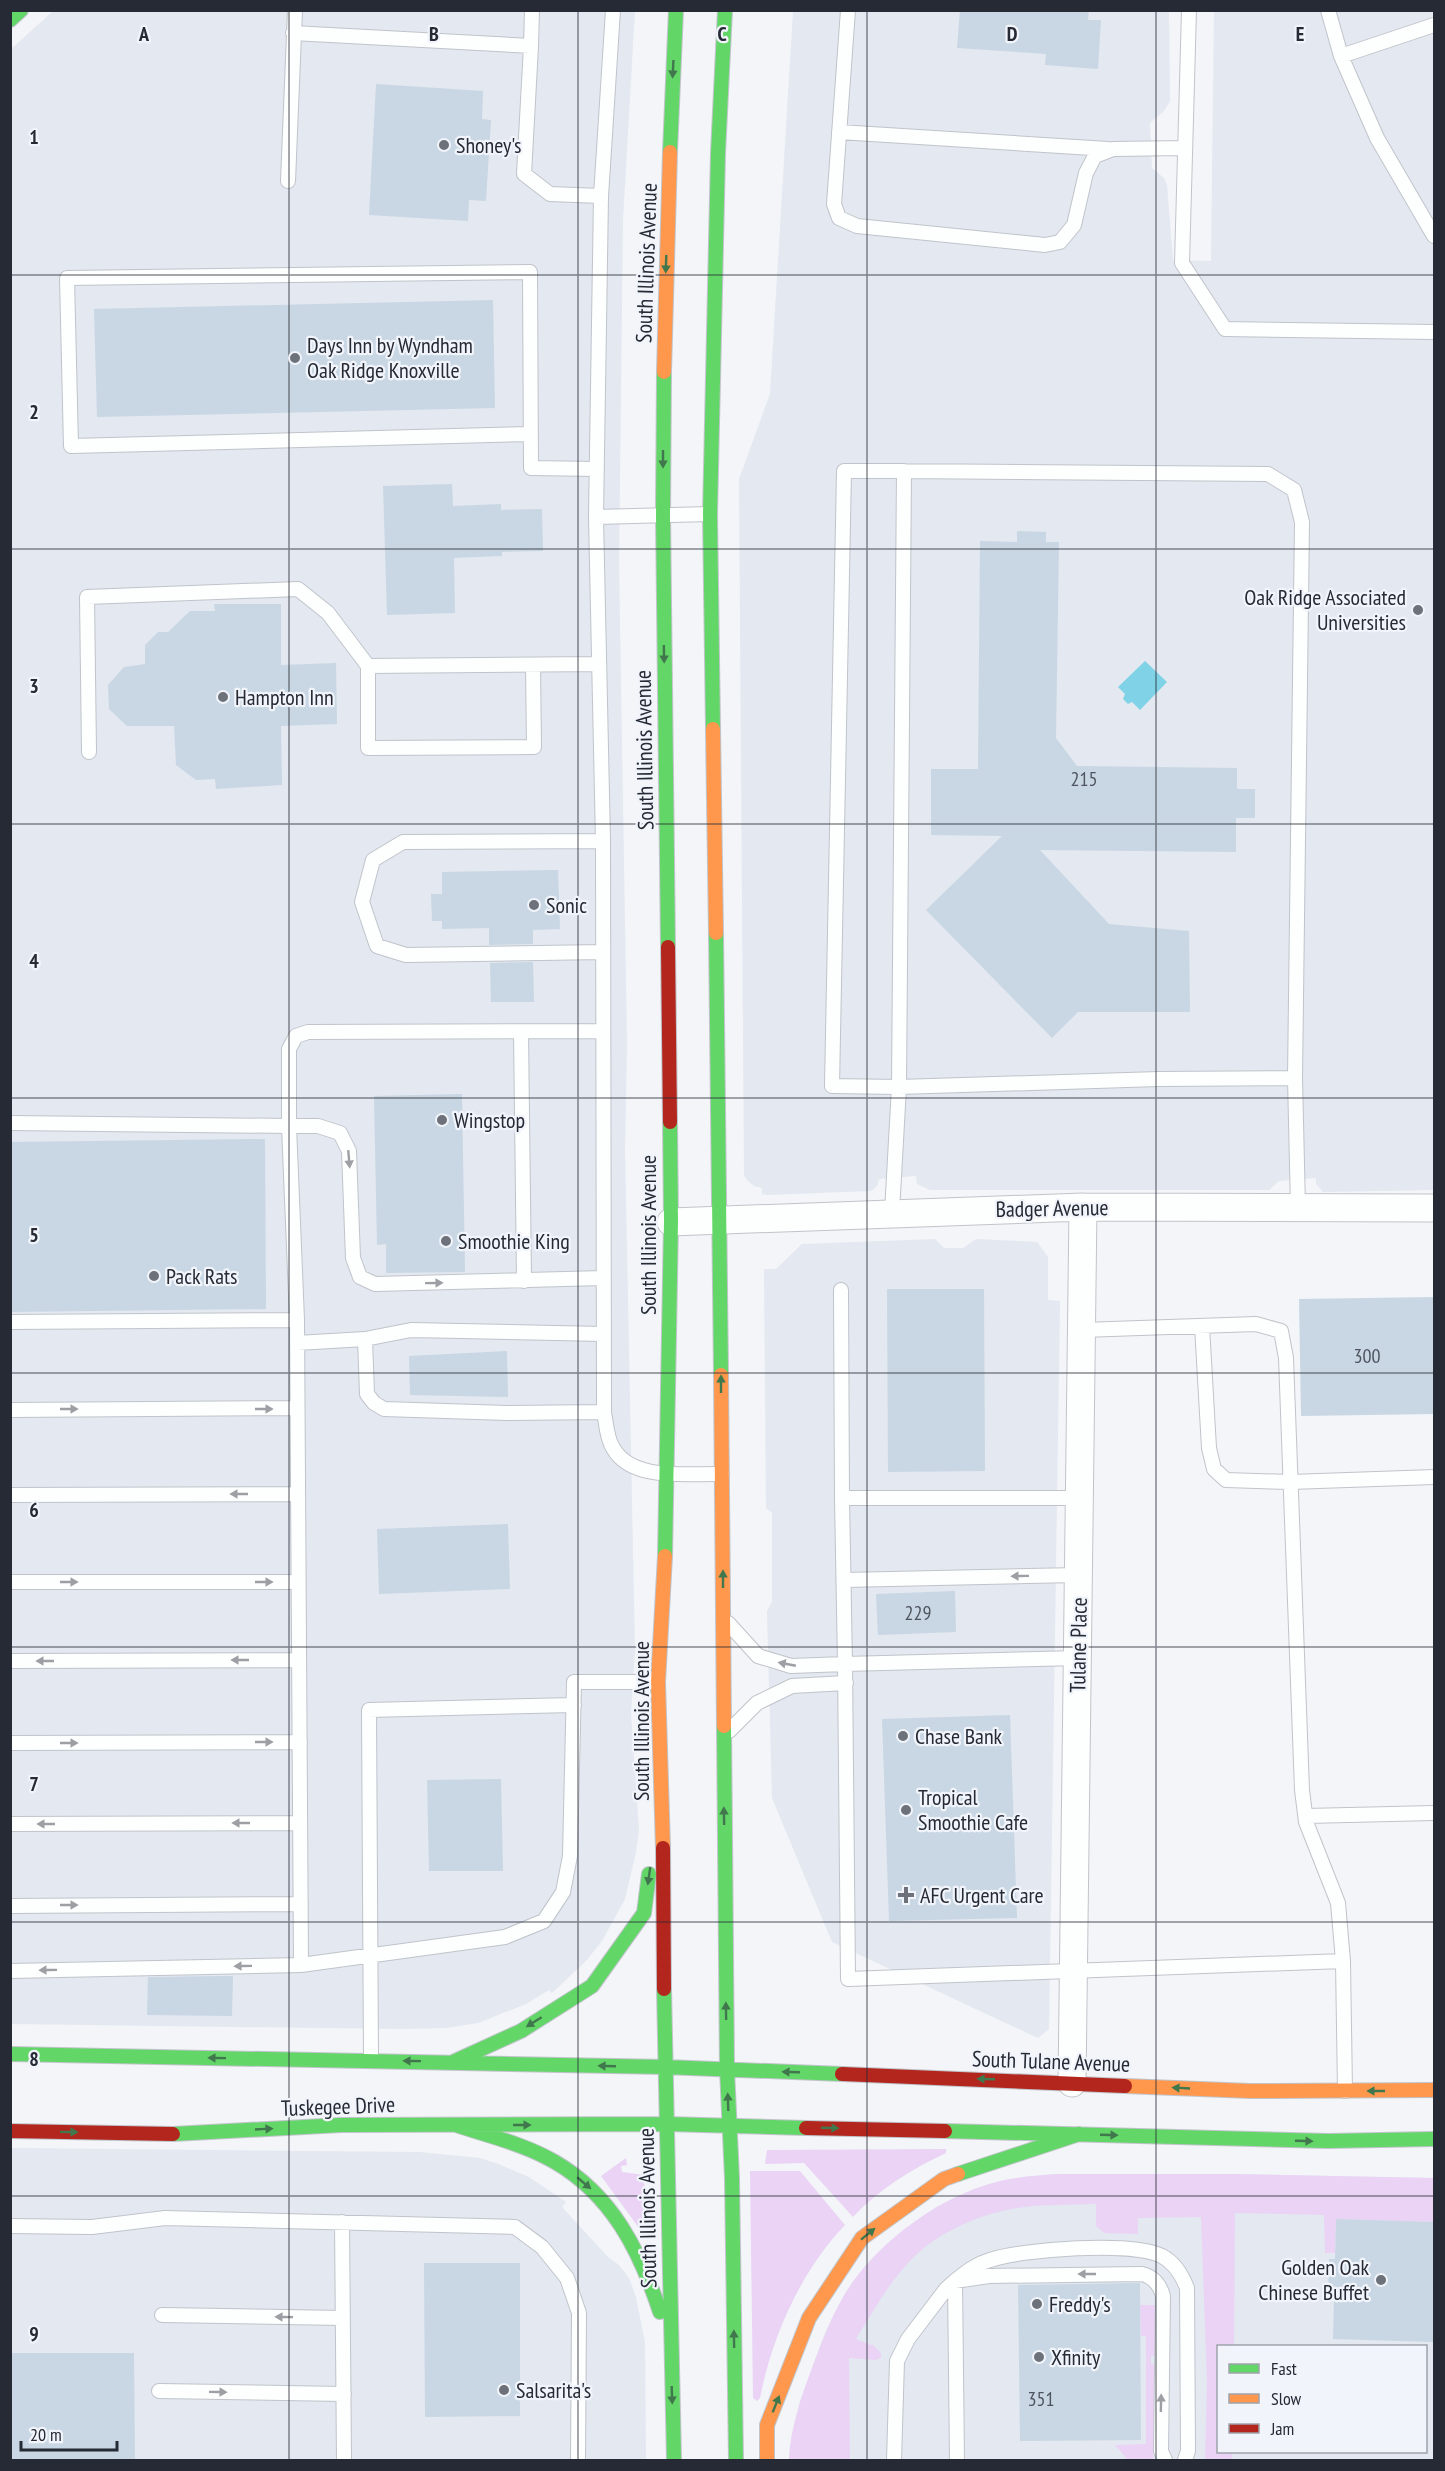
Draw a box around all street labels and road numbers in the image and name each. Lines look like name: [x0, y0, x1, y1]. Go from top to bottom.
street label: South Illinois Avenue: [629, 183, 663, 343]
street label: South Illinois Avenue: [629, 670, 659, 830]
street label: South Illinois Avenue: [634, 1155, 662, 1315]
street label: Badger Avenue: [995, 1193, 1109, 1223]
street label: Tulane Place: [1063, 1597, 1093, 1693]
street label: South Illinois Avenue: [627, 1641, 655, 1801]
street label: South Tulane Avenue: [971, 2044, 1131, 2078]
street label: Tuskegee Drive: [280, 2090, 396, 2122]
street label: South Illinois Avenue: [632, 2128, 662, 2288]

